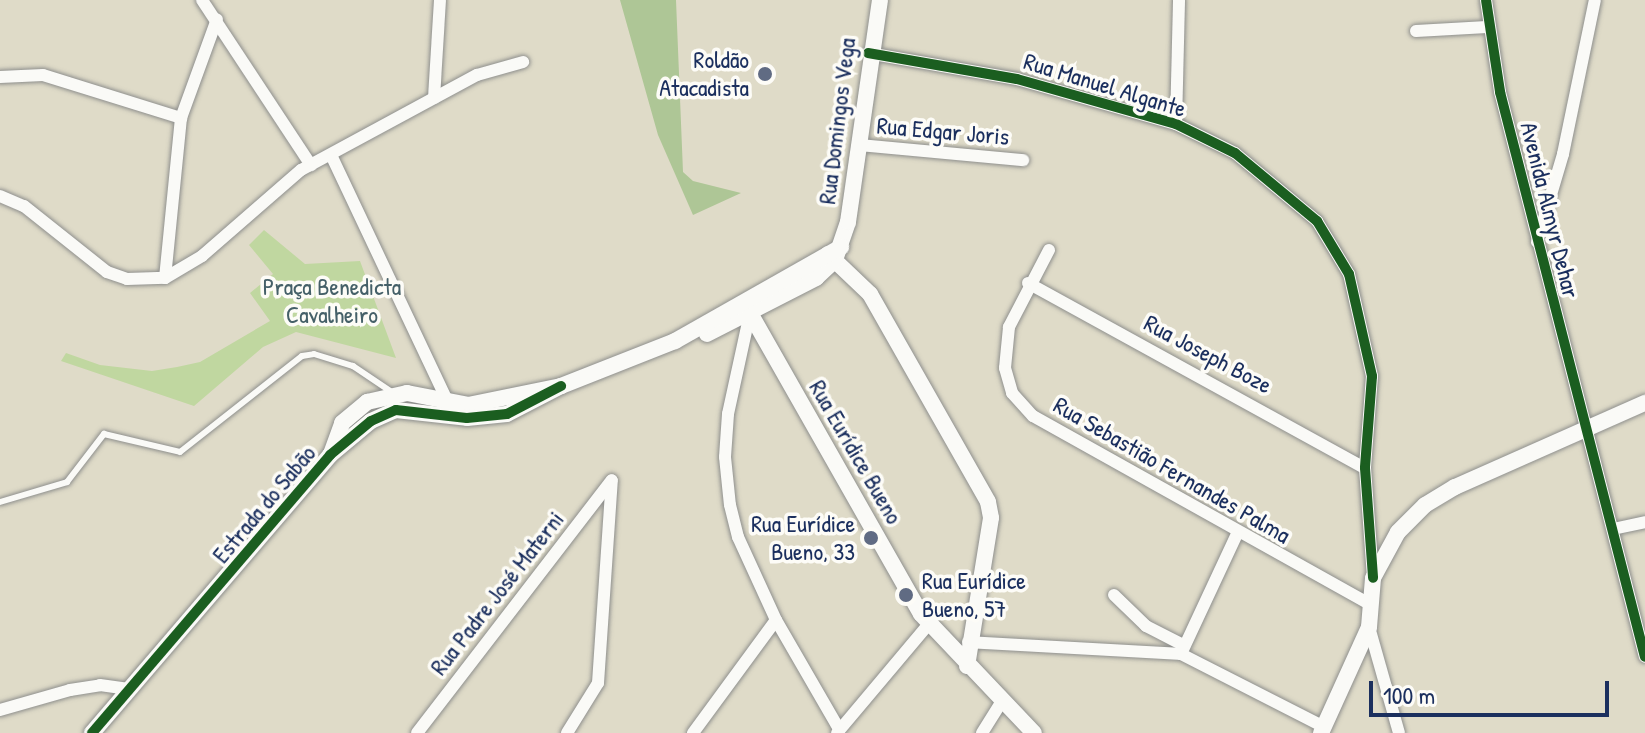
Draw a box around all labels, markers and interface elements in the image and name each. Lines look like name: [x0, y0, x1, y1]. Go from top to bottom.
street label: Rua Domingos Vega: [813, 36, 861, 206]
place label: Roldão Atacadista: [659, 46, 749, 102]
street label: Rua Manuel Algante: [1021, 47, 1189, 123]
marker: Roldão Atacadista: [756, 65, 774, 83]
street label: Rua Edgar Joris: [876, 111, 1010, 151]
street label: Avenida Almyr Dehar: [1514, 119, 1586, 301]
park label: Praça Benedicta Cavalheiro: [263, 273, 401, 329]
street label: Rua Joseph Boze: [1139, 308, 1277, 400]
street label: Rua Eurídice Bueno: [803, 375, 909, 529]
street label: Rua Sebastião Fernandes Palma: [1049, 390, 1295, 550]
street label: Estrada do Sabão: [206, 439, 322, 569]
street label: Rua Padre José Materni: [424, 505, 570, 681]
place label: Rua Eurídice Bueno, 33: [751, 510, 855, 566]
marker: Rua Eurídice Bueno, 33: [862, 529, 880, 547]
place label: Rua Eurídice Bueno, 57: [922, 567, 1026, 623]
marker: Rua Eurídice Bueno, 57: [897, 586, 915, 604]
scale bar: [1373, 665, 1613, 715]
text: 100 m: [1383, 679, 1435, 711]

